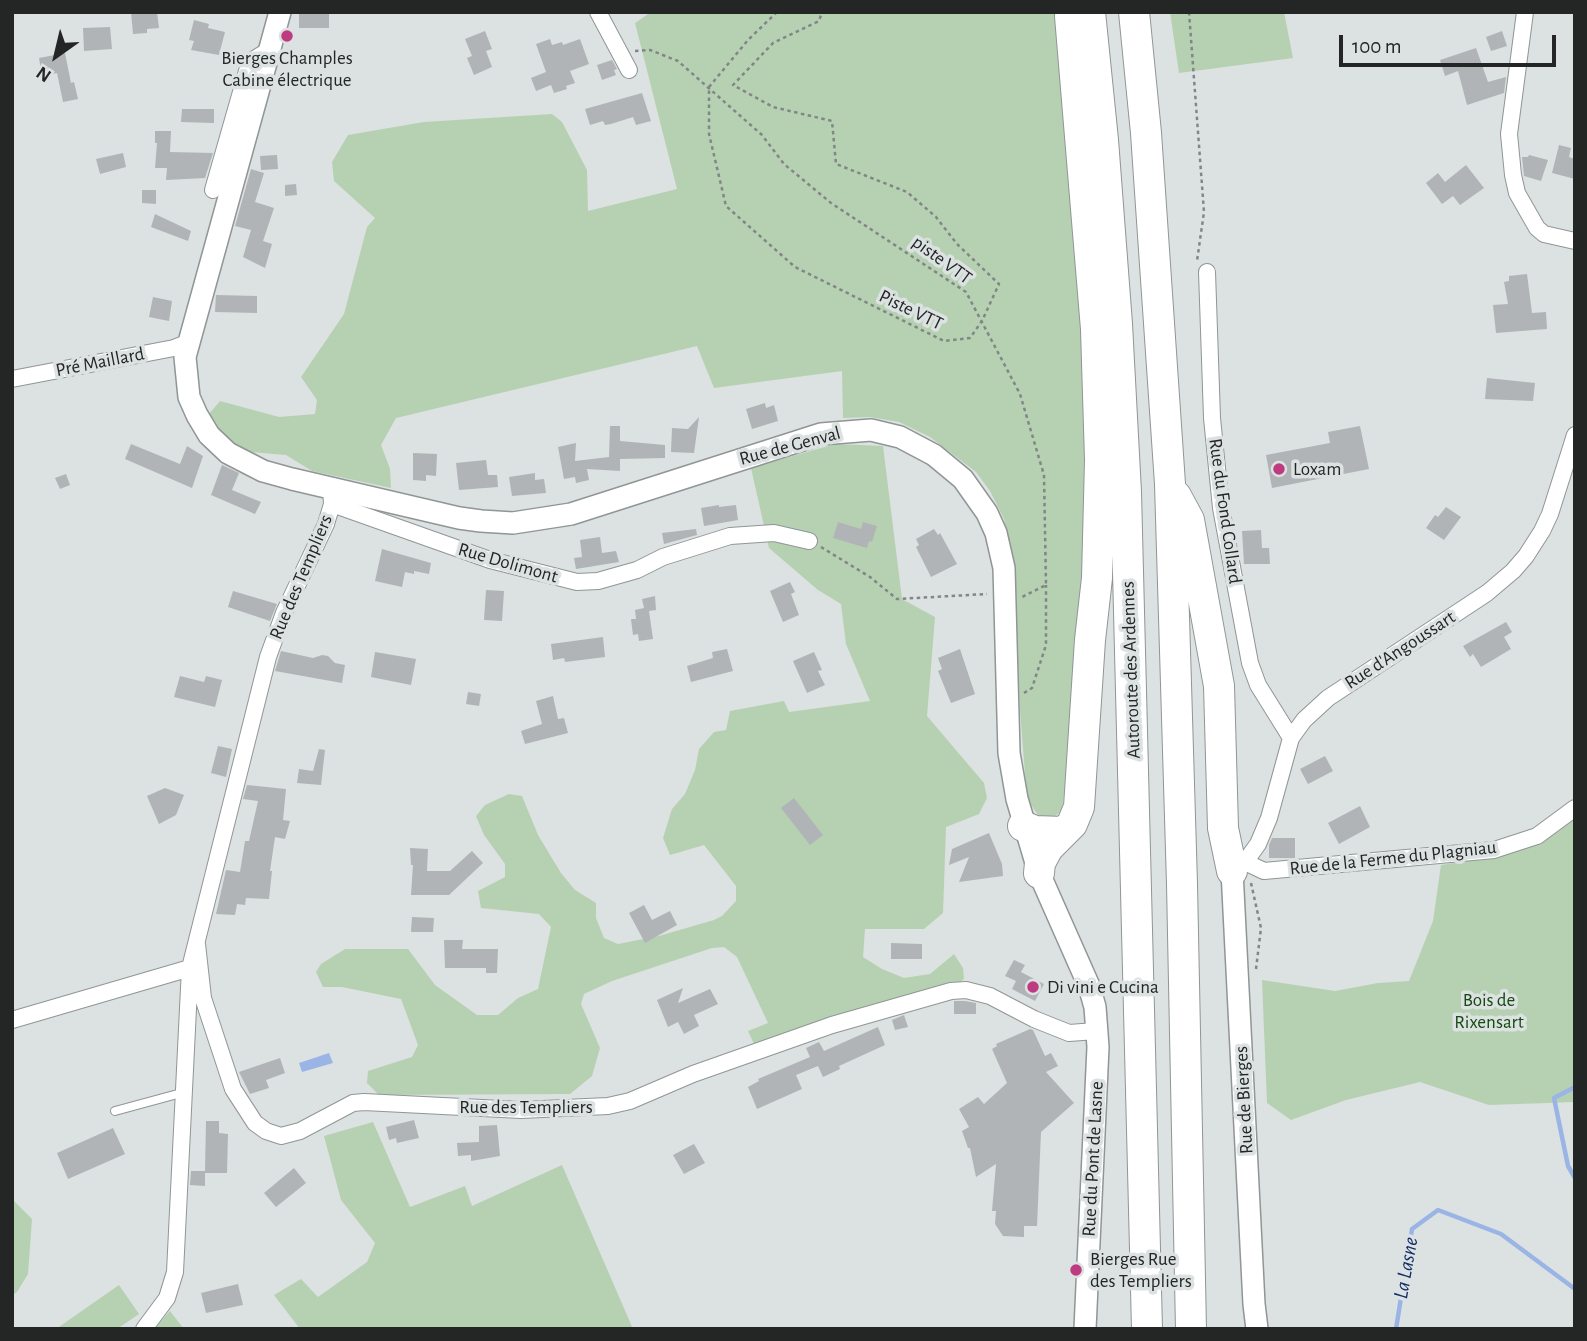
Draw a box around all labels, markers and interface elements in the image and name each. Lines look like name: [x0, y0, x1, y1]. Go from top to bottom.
north arrow: [21, 21, 91, 91]
scale bar: [1342, 21, 1559, 65]
marker: Bierges Champles Cabine électrique: [279, 28, 295, 44]
text: 100 m: [1352, 36, 1402, 57]
place label: Bierges Champles Cabine électrique: [221, 47, 353, 91]
text: N: [33, 62, 55, 85]
street label: piste VTT: [908, 231, 976, 289]
street label: Piste VTT: [875, 285, 947, 335]
street label: Pré Maillard: [54, 342, 146, 382]
street label: Rue de Genval: [737, 422, 843, 470]
street label: Rue du Fond Collard: [1204, 437, 1246, 585]
place label: Loxam: [1293, 458, 1341, 480]
marker: Loxam: [1271, 461, 1287, 477]
street label: Rue des Templiers: [264, 511, 338, 643]
street label: Rue Dolimont: [455, 538, 561, 588]
street label: Autoroute des Ardennes: [1117, 581, 1145, 759]
street label: Rue d'Angoussart: [1340, 606, 1460, 694]
street label: Rue de la Ferme du Plagniau: [1288, 836, 1498, 880]
place label: Di vini e Cucina: [1047, 976, 1159, 998]
marker: Di vini e Cucina: [1025, 979, 1041, 995]
park label: Bois de Rixensart: [1454, 989, 1524, 1033]
street label: Rue de Bierges: [1230, 1045, 1258, 1155]
street label: Rue du Pont de Lasne: [1078, 1081, 1108, 1237]
street label: Rue des Templiers: [459, 1096, 593, 1118]
water label: La Lasne: [1388, 1235, 1424, 1301]
place label: Bierges Rue des Templiers: [1090, 1248, 1192, 1292]
marker: Bierges Rue des Templiers: [1068, 1262, 1084, 1278]

